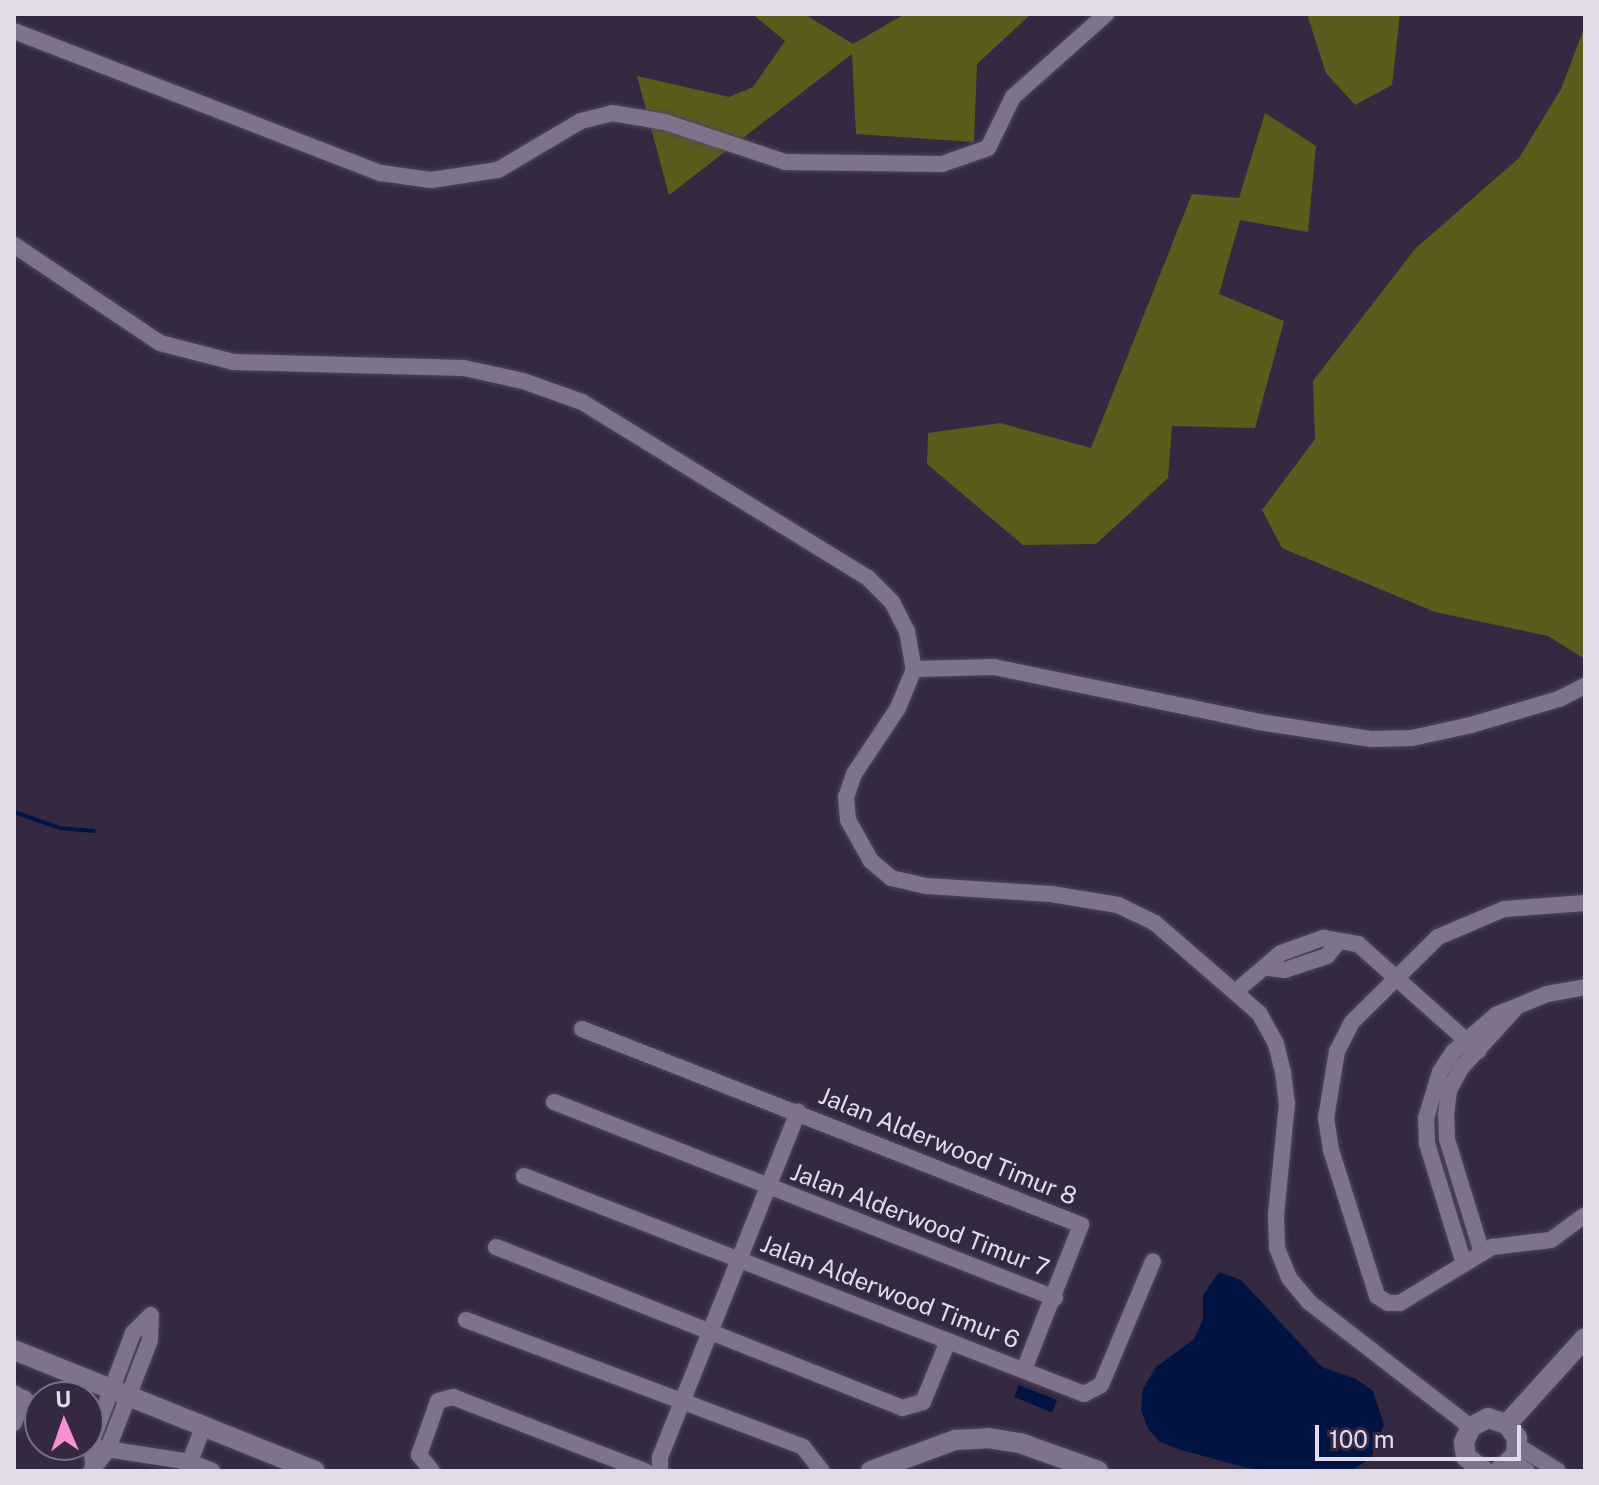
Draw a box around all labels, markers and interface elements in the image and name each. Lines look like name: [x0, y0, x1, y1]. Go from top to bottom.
street label: Jalan Alderwood Timur 8: [815, 1081, 1081, 1211]
street label: Jalan Alderwood Timur 7: [787, 1157, 1053, 1283]
street label: Jalan Alderwood Timur 6: [756, 1229, 1024, 1355]
north arrow: [24, 1381, 104, 1461]
text: U: [55, 1386, 72, 1412]
scale bar: [1319, 1409, 1525, 1459]
text: 100 m: [1329, 1425, 1395, 1453]

